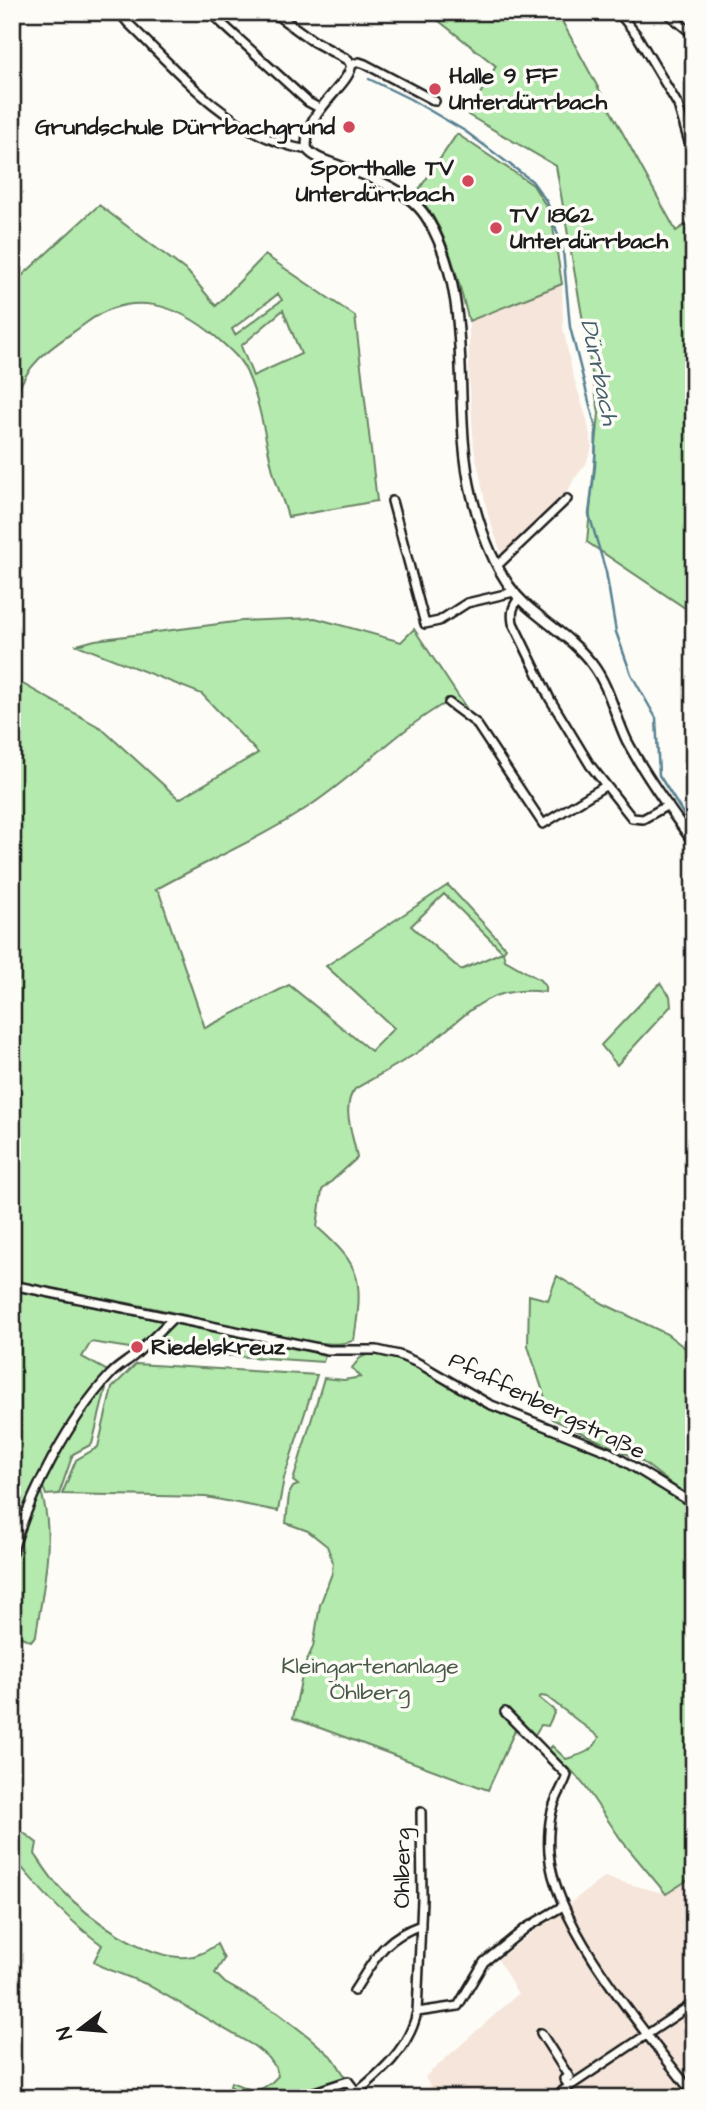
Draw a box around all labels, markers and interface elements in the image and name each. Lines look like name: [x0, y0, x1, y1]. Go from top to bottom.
place label: Halle 9 FF Unterdürrbach: [449, 60, 608, 118]
marker: Halle 9 FF Unterdürrbach: [427, 81, 443, 97]
place label: Grundschule Dürrbachgrund: [35, 111, 335, 144]
marker: Grundschule Dürrbachgrund: [341, 119, 357, 135]
place label: Sporthalle TV Unterdürrbach: [296, 152, 455, 210]
marker: Sporthalle TV Unterdürrbach: [460, 173, 476, 189]
place label: TV 1862 Unterdürrbach: [509, 199, 669, 257]
marker: TV 1862 Unterdürrbach: [488, 220, 504, 236]
water label: Dürrbach: [571, 316, 627, 429]
place label: Riedelskreuz: [151, 1331, 286, 1363]
marker: Riedelskreuz: [129, 1339, 145, 1355]
street label: Pfaffenbergstraße: [443, 1344, 651, 1468]
park label: Kleingartenanlage Öhlberg: [281, 1650, 459, 1709]
street label: Öhlberg: [386, 1828, 419, 1908]
north arrow: [46, 1994, 116, 2064]
text: N: [50, 2024, 80, 2043]

